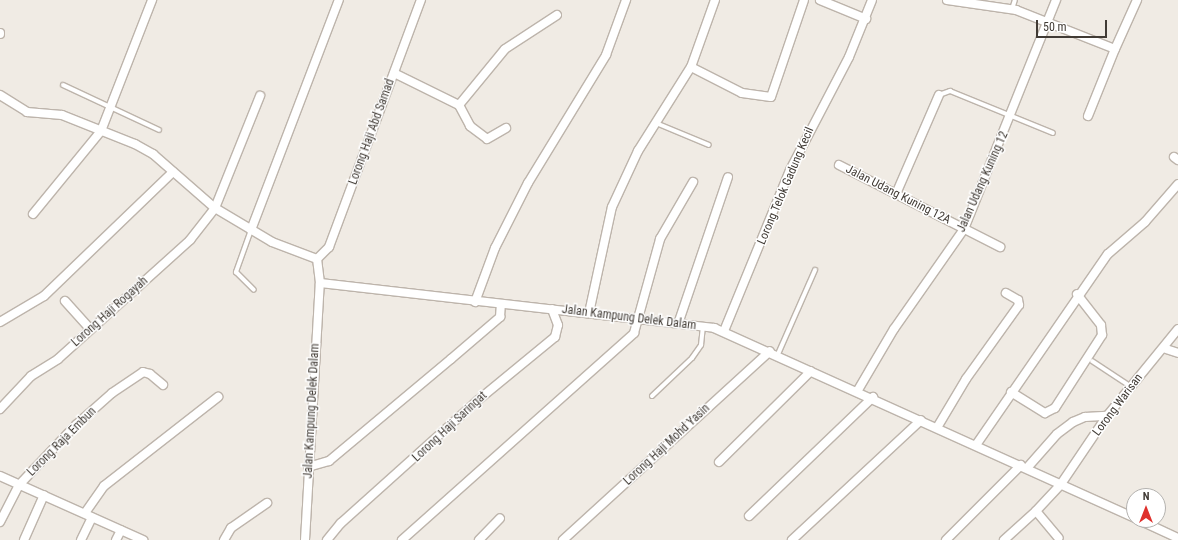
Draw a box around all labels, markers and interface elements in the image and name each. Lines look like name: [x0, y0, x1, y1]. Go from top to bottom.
scale bar: [1038, 12, 1109, 38]
text: 50 m: [1043, 20, 1067, 34]
street label: Lorong Haji Abd Samad: [346, 77, 398, 187]
street label: Lorong Telok Gadung Kecil: [755, 125, 817, 247]
street label: Jalan Udang Kuning 12: [954, 129, 1012, 235]
street label: Jalan Udang Kuning 12A: [843, 162, 953, 228]
street label: Lorong Haji Rogayah: [69, 274, 151, 350]
street label: Jalan Kampung Delek Dalam: [561, 303, 697, 333]
street label: Jalan Kampung Delek Dalam: [301, 343, 323, 479]
street label: Lorong Warisan: [1090, 371, 1146, 439]
street label: Lorong Haji Saringat: [410, 389, 490, 465]
street label: Lorong Haji Mohd Yasin: [621, 401, 713, 489]
street label: Lorong Raja Embun: [25, 405, 99, 479]
north arrow: [1126, 488, 1166, 528]
text: N: [1143, 490, 1149, 503]

